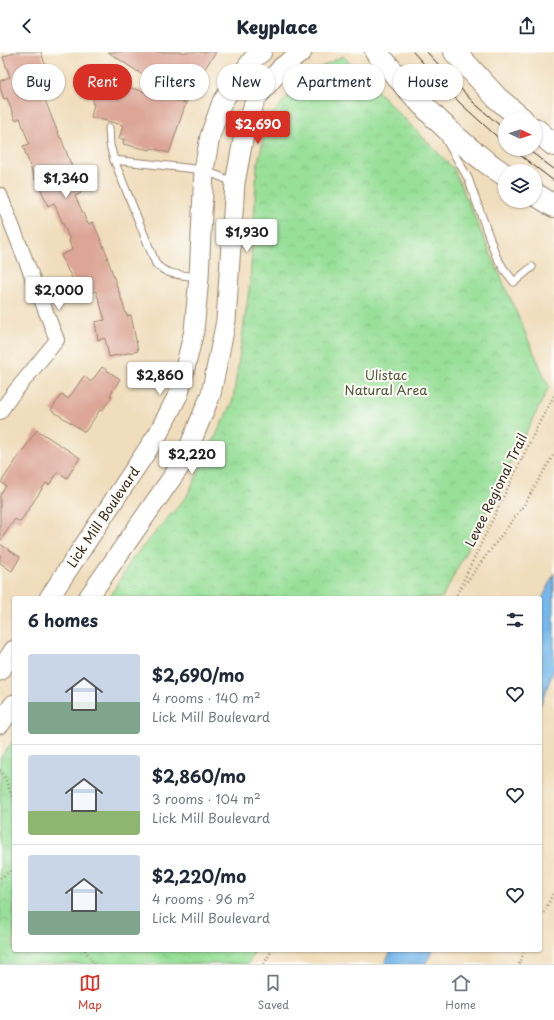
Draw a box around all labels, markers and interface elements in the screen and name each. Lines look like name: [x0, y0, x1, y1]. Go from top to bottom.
text: Keyplace: [236, 13, 318, 40]
icon: back: [16, 15, 38, 37]
icon: share: [516, 15, 538, 37]
chip: Buy: [12, 64, 65, 100]
chip: Rent: [73, 64, 132, 100]
chip: Filters: [140, 64, 209, 100]
chip: New: [217, 64, 275, 100]
chip: Apartment: [283, 64, 385, 100]
chip: House: [393, 64, 463, 100]
pin: $2,690: [225, 111, 291, 145]
north arrow: [498, 112, 542, 156]
map controls: [498, 112, 542, 208]
text: $2,690: [235, 114, 281, 133]
button: layers: [498, 164, 542, 208]
pin: $1,340: [33, 165, 99, 199]
text: $1,340: [43, 168, 89, 187]
pin: $1,930: [214, 219, 280, 253]
text: $1,930: [225, 222, 269, 241]
pin: $2,000: [26, 277, 92, 311]
text: $2,000: [34, 280, 84, 299]
pin: $2,860: [127, 362, 193, 396]
text: $2,860: [136, 365, 184, 384]
park label: Ulistac Natural Area: [345, 365, 428, 399]
street label: Levee Regional Trail: [460, 430, 531, 550]
pin: $2,220: [159, 441, 225, 475]
text: $2,220: [168, 444, 216, 463]
street label: Lick Mill Boulevard: [62, 462, 143, 571]
text: 6 homes: [28, 607, 98, 633]
icon: filters: [504, 609, 526, 631]
text: $2,690/mo: [152, 662, 244, 688]
icon: home: [60, 670, 108, 718]
icon: heart: [504, 683, 526, 705]
text: 4 rooms · 140 m²: [152, 688, 261, 707]
text: Lick Mill Boulevard: [152, 707, 270, 726]
text: $2,860/mo: [152, 763, 246, 789]
icon: home: [60, 771, 108, 819]
icon: heart: [504, 784, 526, 806]
text: 3 rooms · 104 m²: [152, 789, 261, 808]
text: Lick Mill Boulevard: [152, 808, 270, 827]
text: $2,220/mo: [152, 863, 246, 889]
icon: home: [60, 871, 108, 919]
icon: heart: [504, 884, 526, 906]
text: 4 rooms · 96 m²: [152, 889, 255, 908]
text: Lick Mill Boulevard: [152, 908, 270, 927]
tab: Map: [78, 972, 102, 1013]
tab: Saved: [258, 972, 289, 1013]
tab: Home: [445, 972, 476, 1013]

